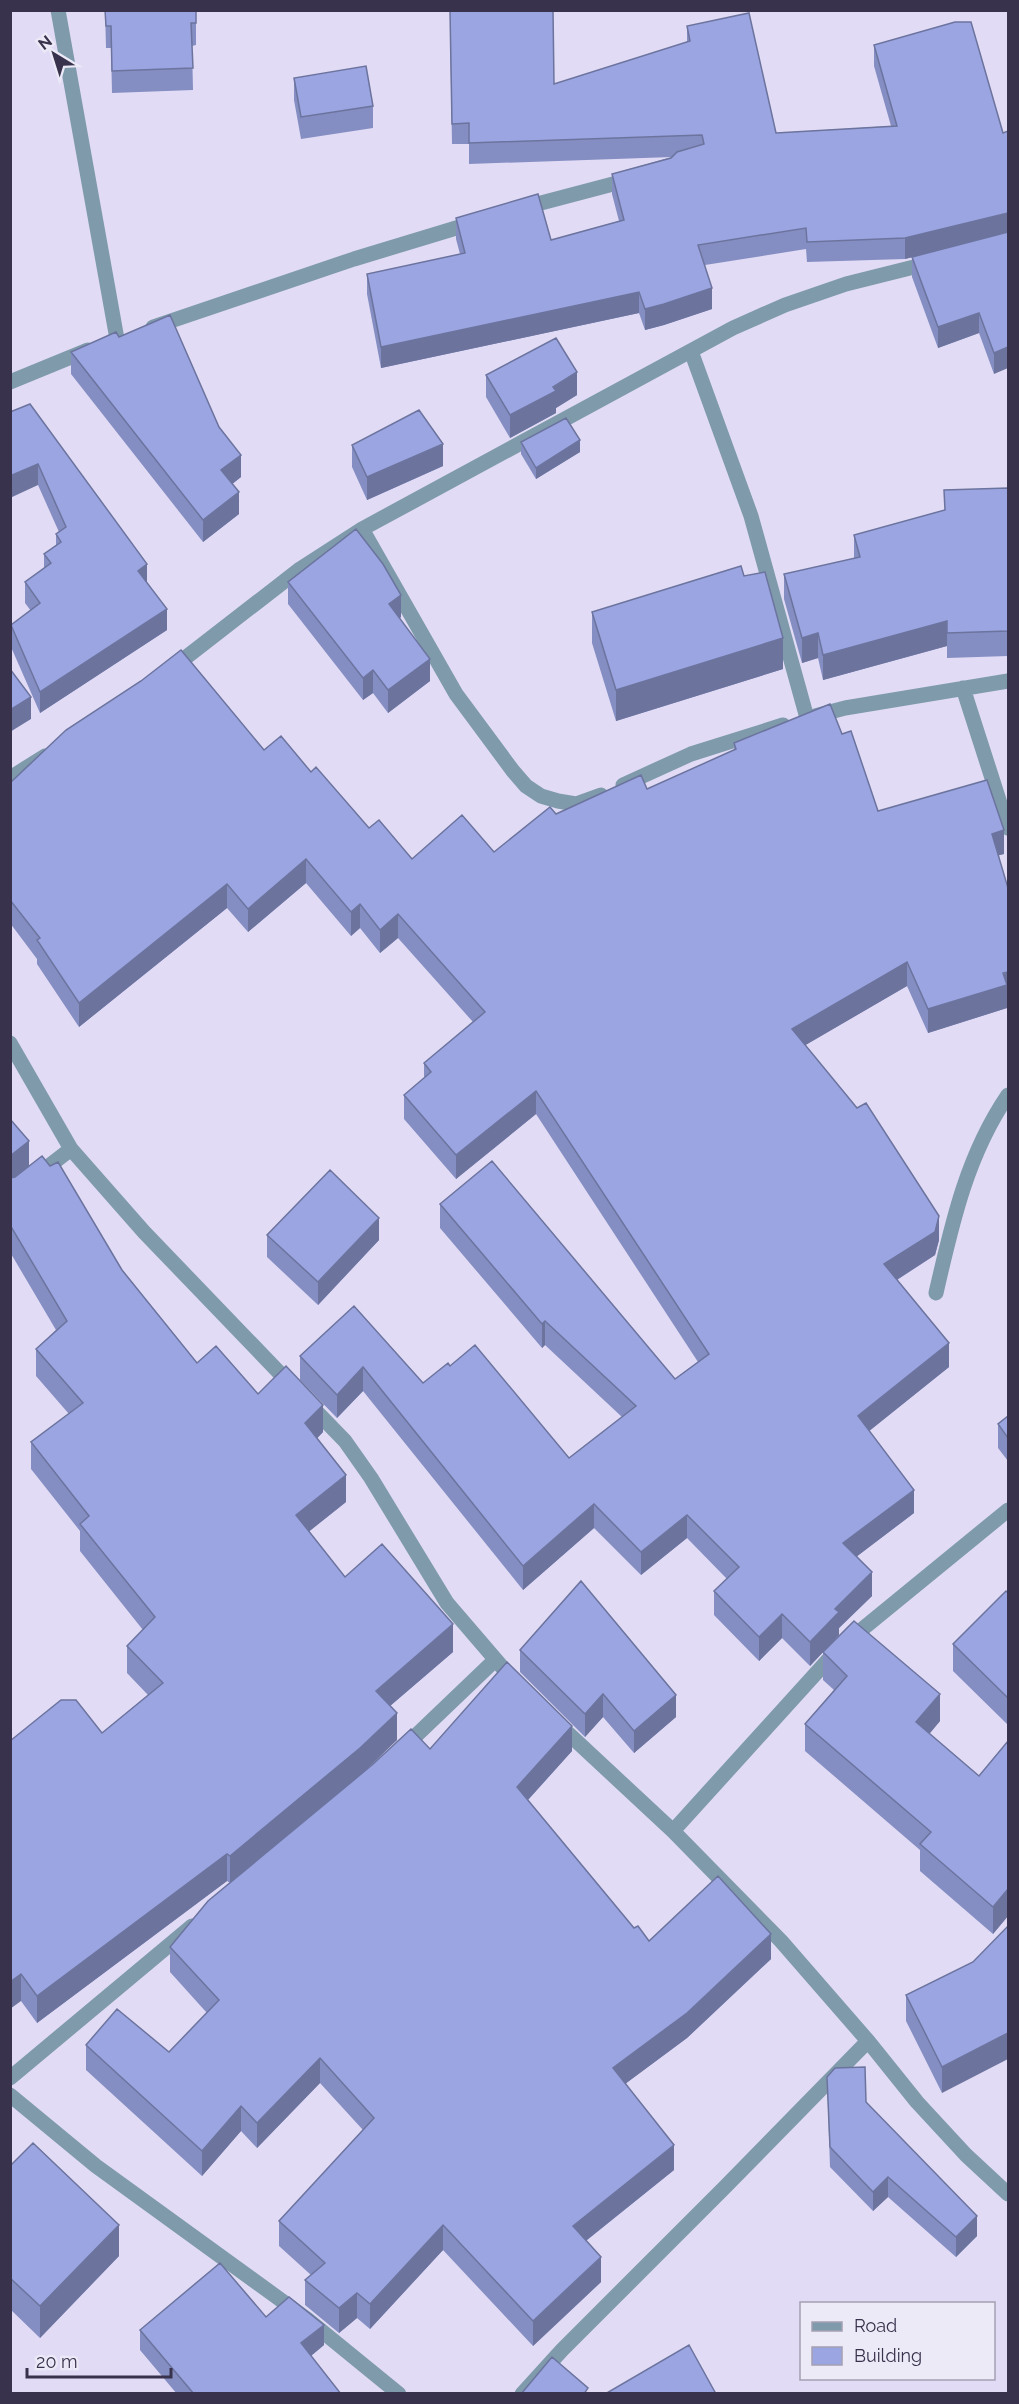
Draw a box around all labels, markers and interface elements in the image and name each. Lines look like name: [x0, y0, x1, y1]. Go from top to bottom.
north arrow: [24, 24, 84, 84]
text: N: [34, 31, 56, 54]
legend: [800, 2302, 995, 2380]
text: Road: [854, 2315, 897, 2336]
scale bar: [27, 2341, 171, 2379]
text: Building: [854, 2345, 922, 2366]
text: 20 m: [36, 2351, 78, 2372]

